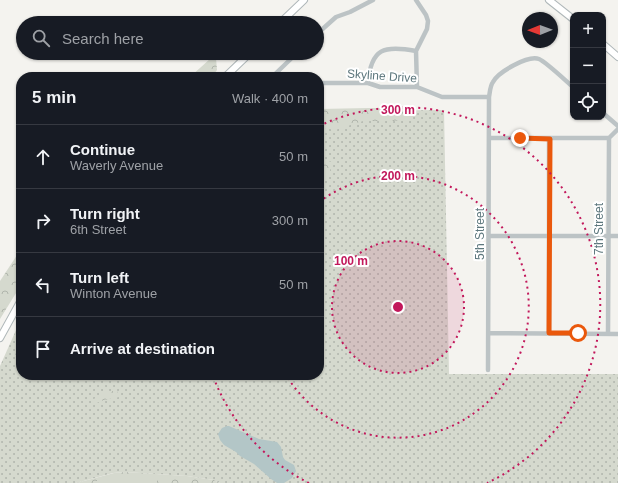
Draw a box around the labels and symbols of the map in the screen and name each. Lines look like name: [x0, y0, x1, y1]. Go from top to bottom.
north arrow: [522, 12, 558, 48]
street label: Skyline Drive: [347, 67, 418, 85]
text: 300 m: [381, 103, 415, 117]
route end: [511, 129, 529, 147]
text: 200 m: [381, 169, 415, 183]
street label: 7th Street: [592, 202, 606, 255]
street label: 5th Street: [473, 207, 487, 260]
text: 100 m: [334, 254, 368, 268]
centre of rings: [391, 300, 405, 314]
route start: [569, 324, 587, 342]

